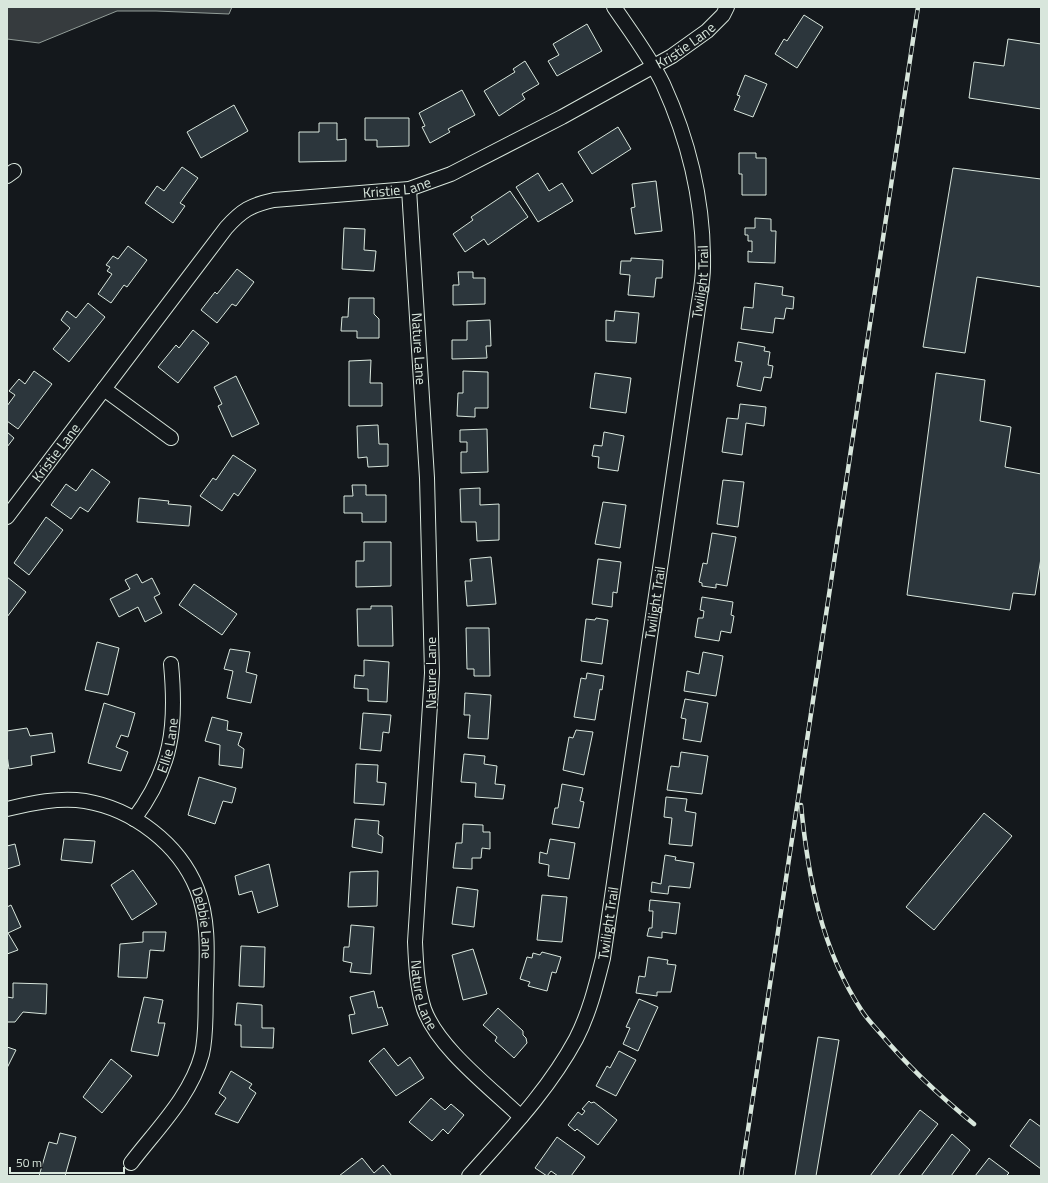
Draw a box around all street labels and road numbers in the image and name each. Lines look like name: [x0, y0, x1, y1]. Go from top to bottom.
street label: Kristie Lane: [651, 17, 720, 73]
street label: Kristie Lane: [362, 171, 434, 203]
street label: Twilight Trail: [686, 245, 713, 320]
street label: Nature Lane: [407, 312, 432, 385]
street label: Kristie Lane: [26, 418, 85, 486]
street label: Twilight Trail: [639, 565, 670, 640]
street label: Nature Lane: [420, 637, 441, 709]
street label: Ellie Lane: [151, 717, 183, 776]
street label: Debbie Lane: [187, 884, 218, 959]
street label: Twilight Trail: [592, 885, 623, 961]
street label: Nature Lane: [406, 959, 443, 1034]

